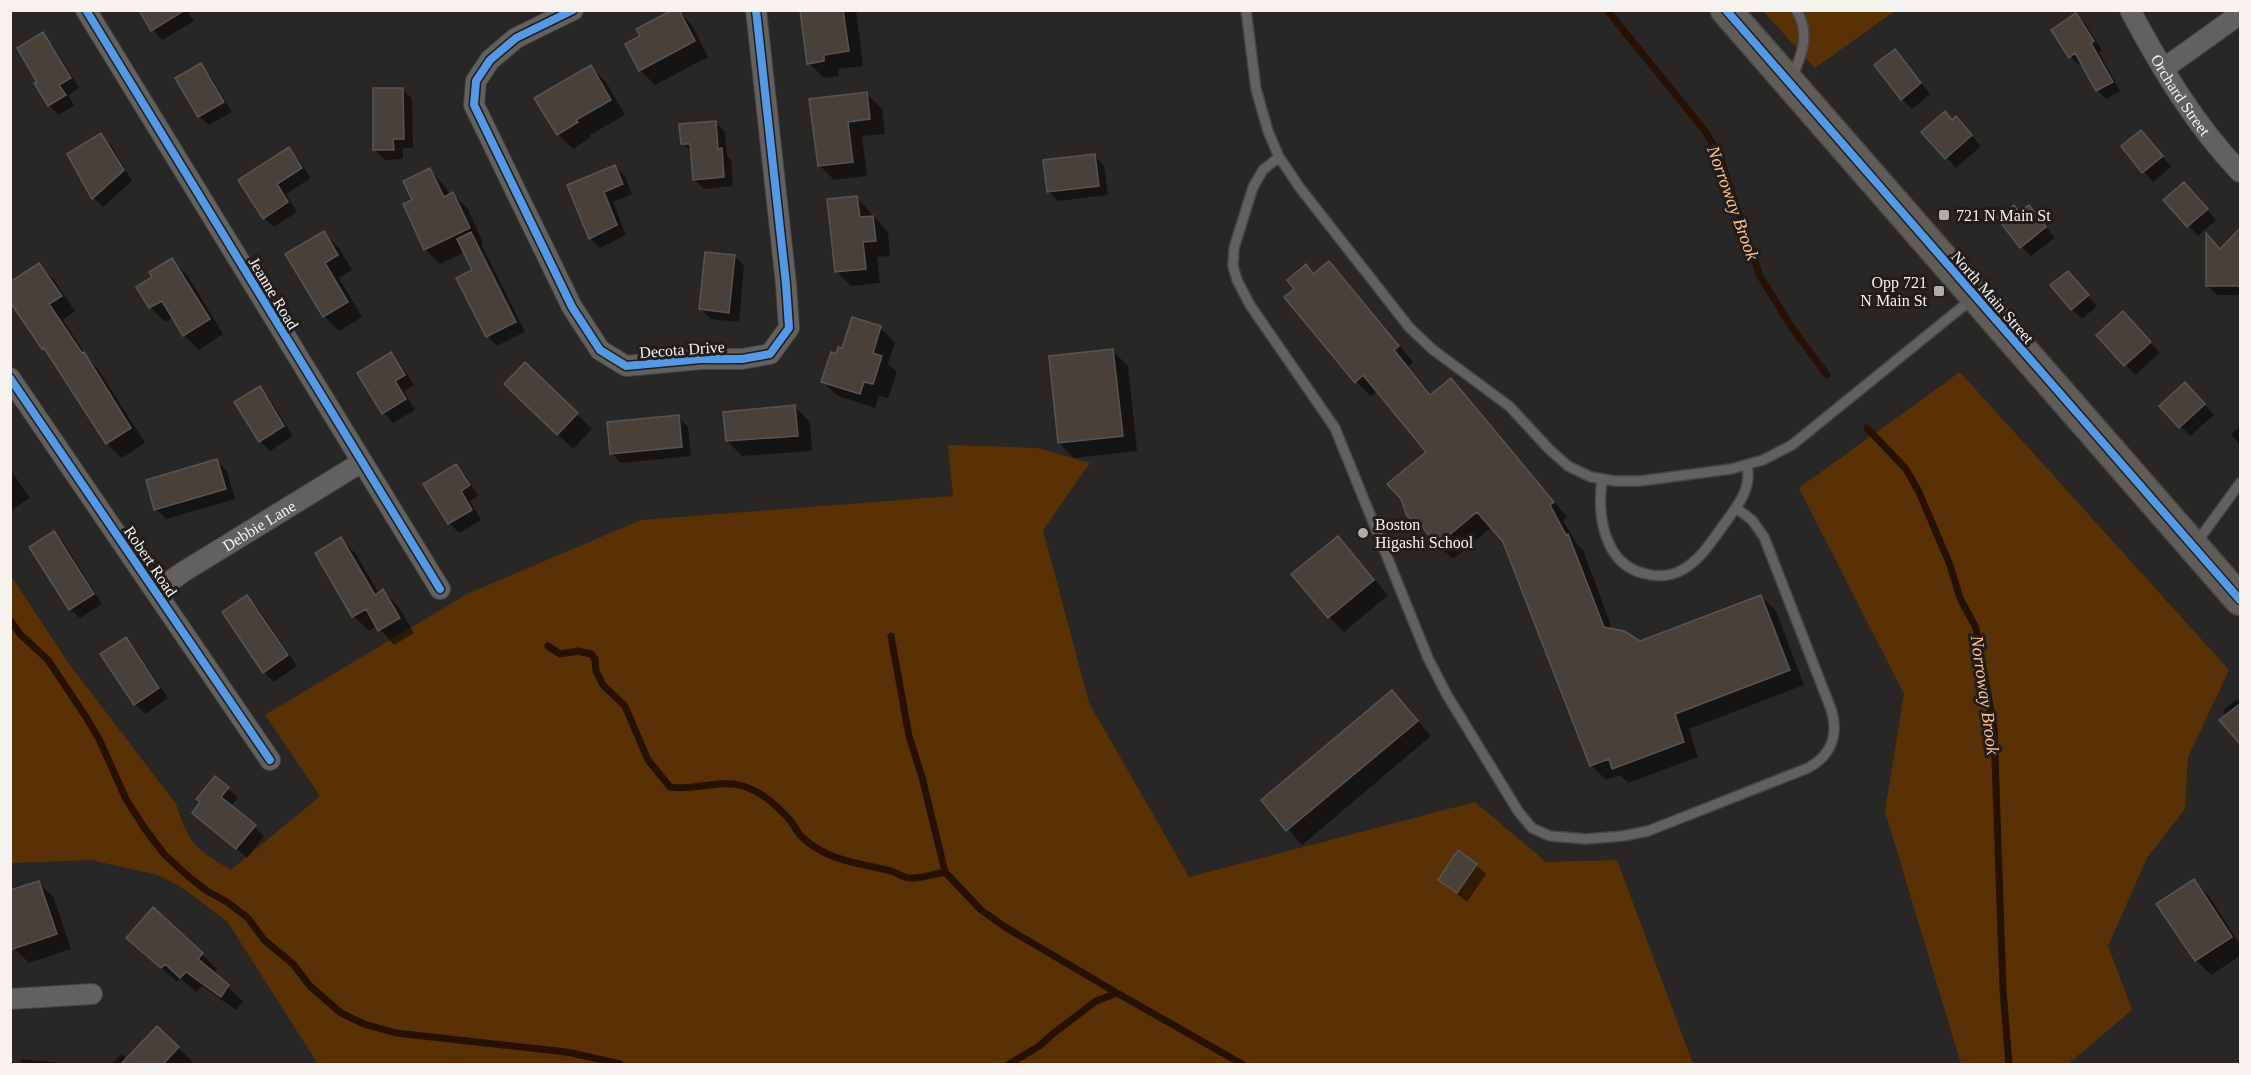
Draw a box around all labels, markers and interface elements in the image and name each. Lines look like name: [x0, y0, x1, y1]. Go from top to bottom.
street label: Orchard Street: [2148, 51, 2214, 140]
water label: Norroway Brook: [1703, 142, 1763, 264]
place label: 721 N Main St: [1956, 207, 2051, 224]
marker: 721 N Main St: [1937, 208, 1951, 222]
street label: North Main Street: [1948, 248, 2038, 347]
street label: Jeanne Road: [245, 254, 302, 332]
place label: Opp 721 N Main St: [1860, 274, 1928, 309]
marker: Opp 721 N Main St: [1932, 284, 1946, 298]
street label: Decota Drive: [639, 338, 725, 361]
street label: Debbie Lane: [220, 497, 299, 555]
place label: Boston Higashi School: [1375, 516, 1474, 552]
street label: Robert Road: [121, 523, 180, 600]
marker: Boston Higashi School: [1356, 526, 1370, 540]
water label: Norroway Brook: [1967, 633, 2003, 757]

